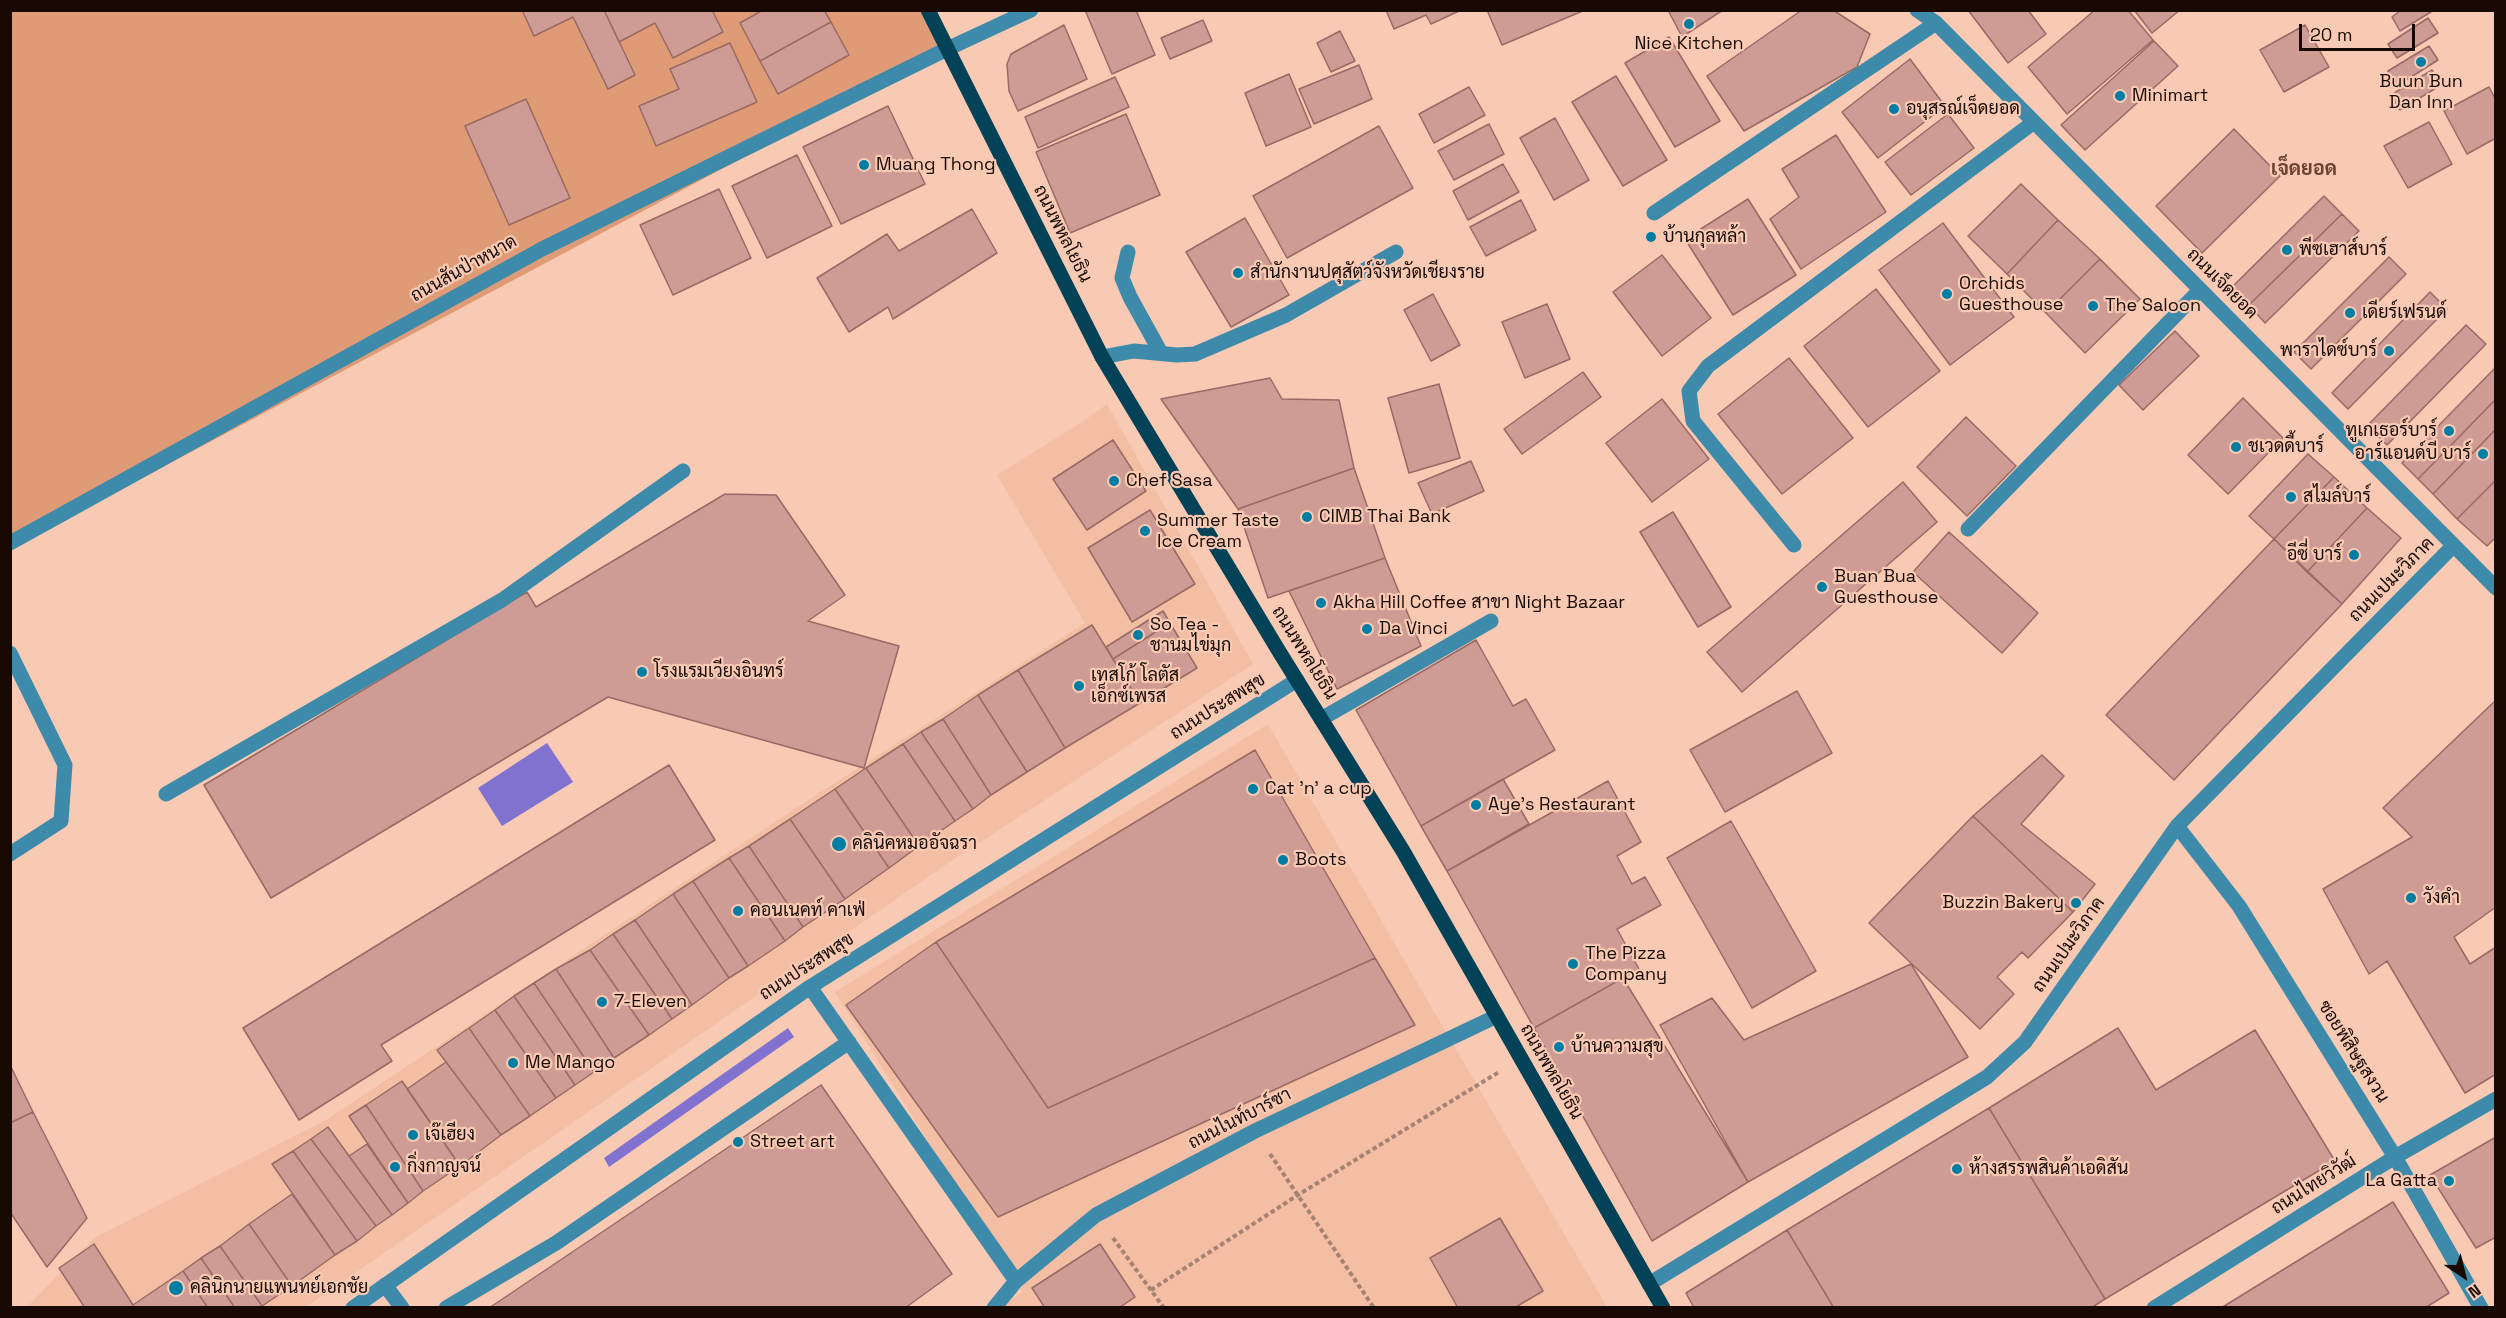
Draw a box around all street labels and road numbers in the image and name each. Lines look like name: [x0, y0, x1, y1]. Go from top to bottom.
street label: ถนนพหลโยธิน: [1028, 182, 1096, 286]
street label: ถนนสันป่าหนาด: [407, 231, 521, 307]
street label: ถนนเจ็ดยอด: [2182, 244, 2262, 324]
street label: ถนนเปมะวิภาค: [2345, 533, 2439, 627]
street label: ถนนพหลโยธิน: [1267, 602, 1341, 704]
street label: ถนนประสพสุข: [1166, 669, 1270, 745]
street label: ถนนเปมะวิภาค: [2028, 893, 2110, 997]
street label: ถนนประสพสุข: [756, 929, 858, 1005]
street label: ซอยพิสิษฐสงวน: [2313, 997, 2393, 1107]
street label: ถนนพหลโยธิน: [1515, 1020, 1587, 1124]
street label: ถนนไนท์บาร์ซา: [1185, 1084, 1295, 1154]
street label: ถนนไทยวิวัฒ์: [2268, 1150, 2360, 1220]

